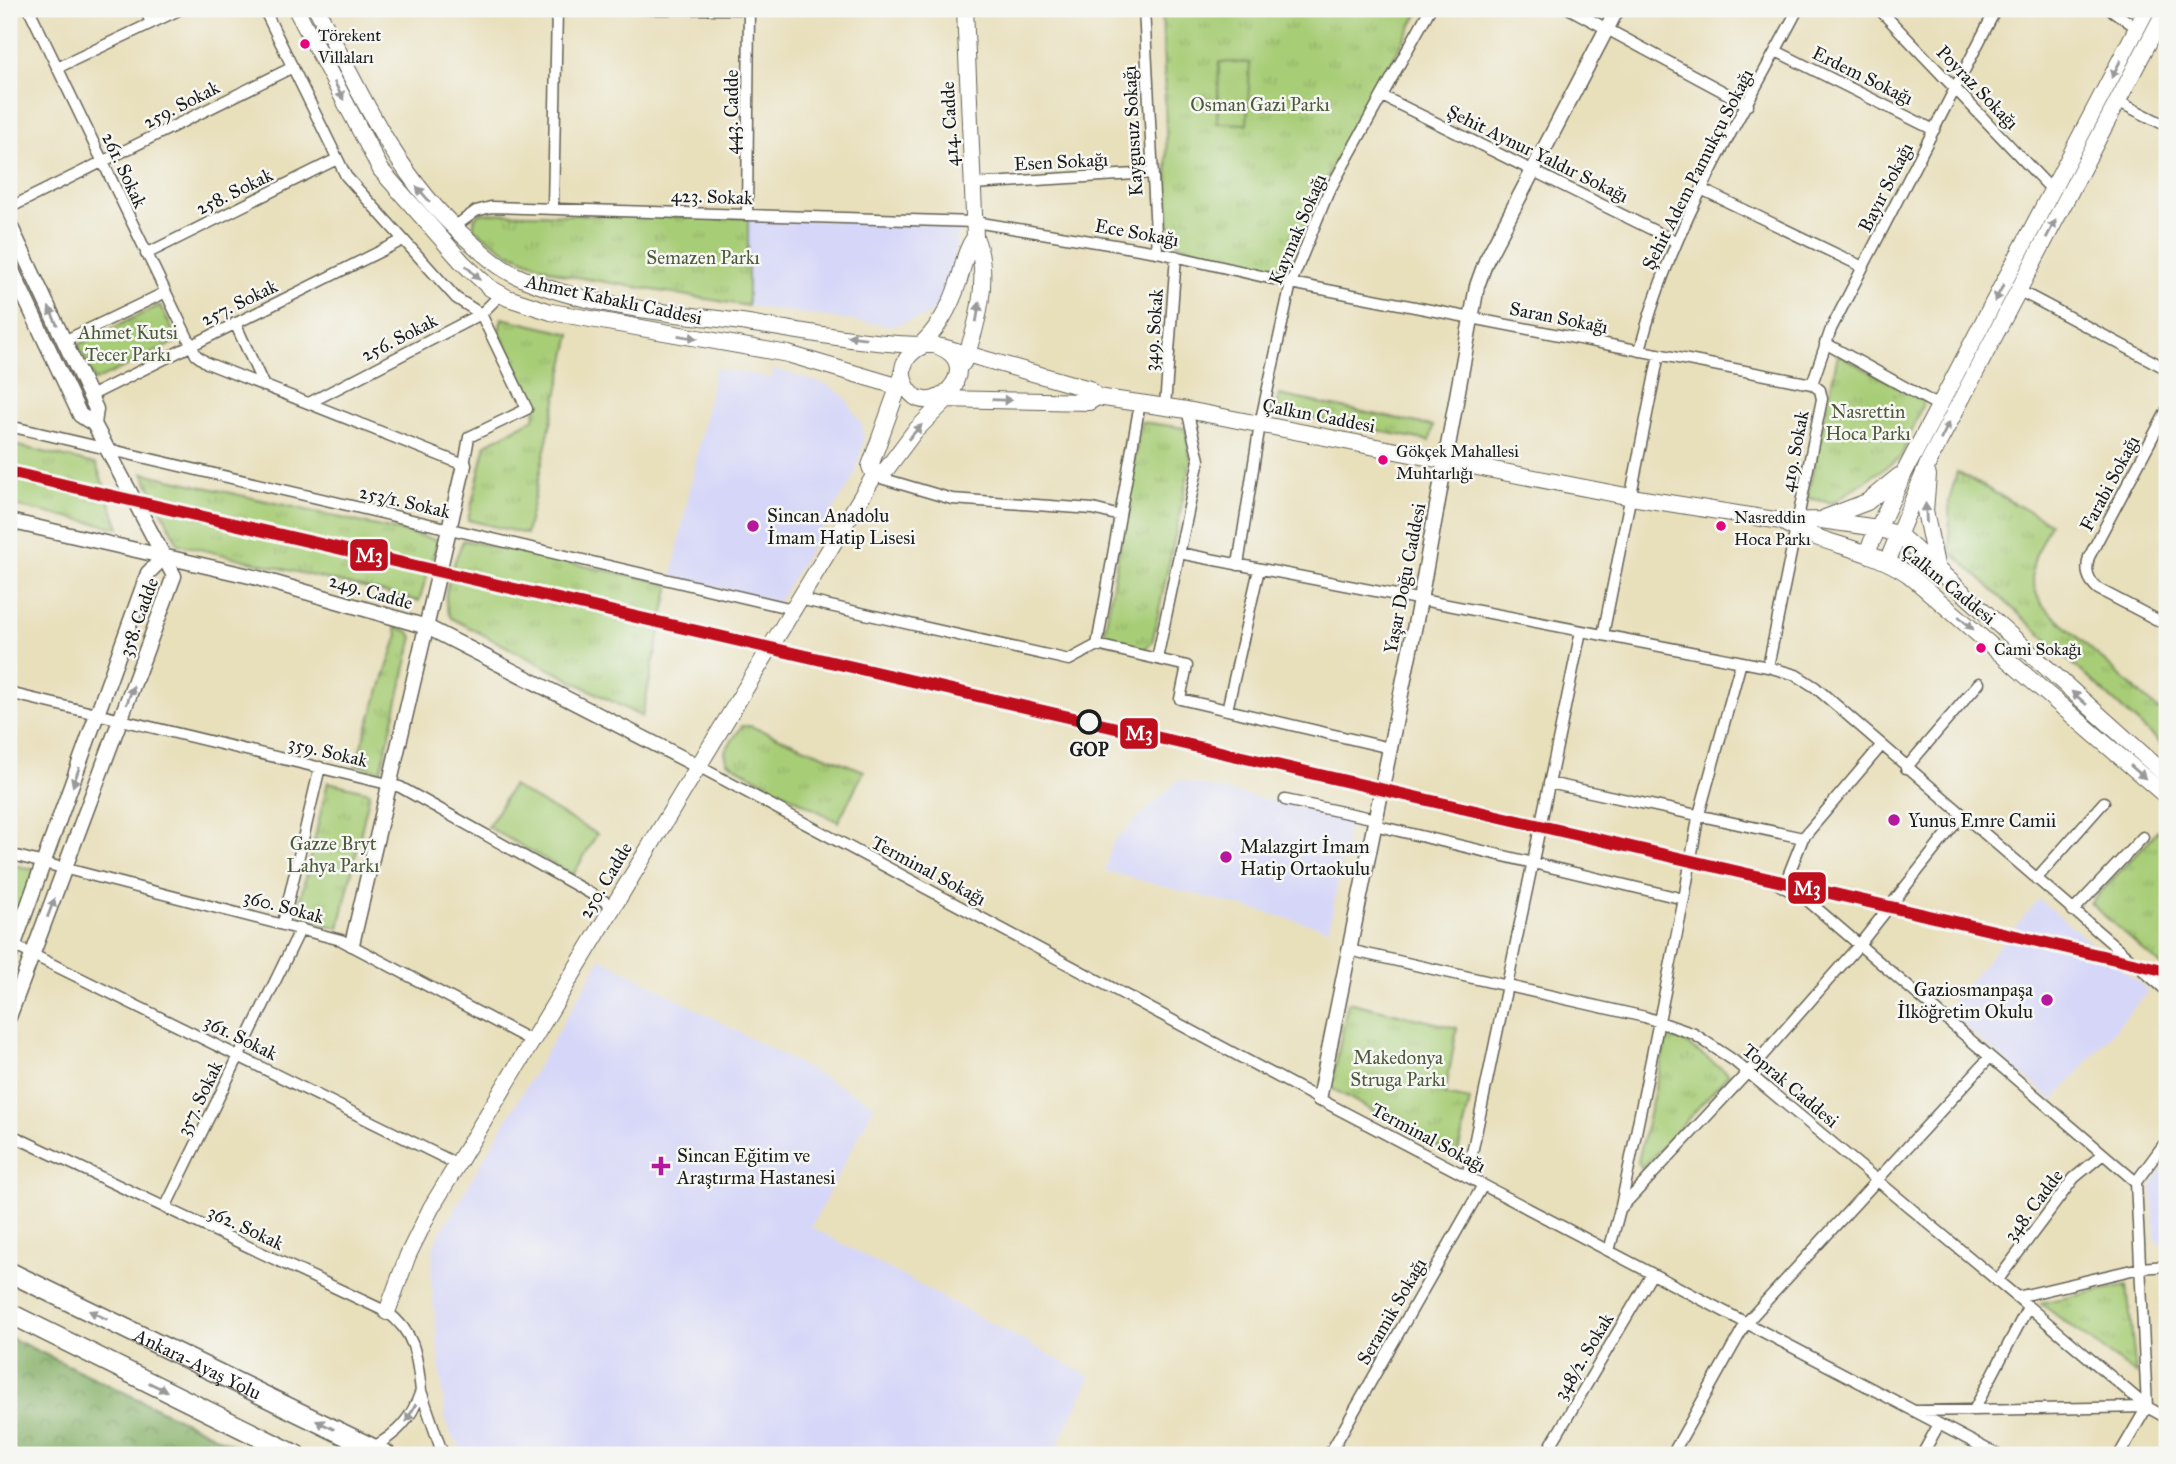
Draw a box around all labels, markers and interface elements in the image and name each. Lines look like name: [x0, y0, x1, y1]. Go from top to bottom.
place label: Törekent Villaları: [317, 25, 381, 68]
marker: Törekent Villaları: [298, 37, 312, 51]
street label: Poyraz Sokağı: [1931, 40, 2024, 135]
street label: Erdem Sokağı: [1808, 41, 1917, 111]
one-way arrow: [2110, 59, 2121, 79]
street label: Kaygusuz Sokağı: [1118, 65, 1148, 197]
street label: Şehit Adem Pamukçu Sokağı: [1637, 65, 1759, 274]
street label: 443. Cadde: [720, 70, 743, 154]
street label: 259. Sokak: [139, 75, 223, 133]
one-way arrow: [333, 81, 344, 101]
street label: 414. Cadde: [936, 81, 963, 167]
park label: Osman Gazi Parkı: [1190, 93, 1330, 116]
street label: Şehit Aynur Yaldır Sokağı: [1443, 99, 1632, 208]
street label: 261. Sokak: [97, 129, 152, 212]
street label: Bayır Sokağı: [1853, 139, 1919, 236]
street label: Esen Sokağı: [1013, 148, 1109, 176]
street label: 258. Sokak: [192, 163, 276, 220]
street label: Kaymak Sokağı: [1264, 170, 1332, 289]
street label: 423. Sokak: [671, 184, 753, 209]
one-way arrow: [416, 185, 431, 202]
street label: Ece Sokağı: [1093, 214, 1181, 252]
one-way arrow: [2045, 219, 2056, 239]
park label: Semazen Parkı: [646, 246, 760, 269]
one-way arrow: [464, 264, 481, 280]
street label: Ahmet Kabaklı Caddesi: [522, 269, 704, 329]
street label: 257. Sokak: [197, 274, 281, 331]
one-way arrow: [1993, 283, 2005, 303]
street label: 349. Sokak: [1139, 288, 1168, 372]
street label: Saran Sokağı: [1507, 297, 1610, 339]
one-way arrow: [973, 301, 984, 323]
one-way arrow: [47, 306, 58, 326]
street label: 256. Sokak: [357, 308, 441, 366]
park label: Ahmet Kutsi Tecer Parkı: [77, 321, 178, 366]
one-way arrow: [677, 332, 699, 343]
one-way arrow: [846, 332, 868, 343]
street label: Çalkın Caddesi: [1260, 393, 1377, 438]
one-way arrow: [991, 394, 1013, 405]
park label: Nasrettin Hoca Parkı: [1825, 400, 1911, 445]
street label: 419. Sokak: [1775, 408, 1814, 494]
one-way arrow: [1938, 420, 1950, 440]
one-way arrow: [907, 424, 923, 441]
street label: Farabi Sokağı: [2075, 431, 2145, 535]
place label: Gökçek Mahallesi Muhtarlığı: [1396, 441, 1519, 484]
marker: Gökçek Mahallesi Muhtarlığı: [1376, 453, 1390, 467]
street label: 253/1. Sokak: [357, 480, 453, 523]
street label: Yaşar Doğu Caddesi: [1379, 501, 1431, 656]
one-way arrow: [1921, 502, 1932, 524]
place label: Sincan Anadolu İmam Hatip Lisesi: [767, 504, 915, 549]
place label: Nasreddin Hoca Parkı: [1734, 507, 1811, 550]
marker: Sincan Anadolu İmam Hatip Lisesi: [745, 518, 761, 534]
marker: Nasreddin Hoca Parkı: [1714, 519, 1728, 533]
line badge: M3: [349, 538, 389, 572]
street label: Çalkın Caddesi: [1897, 539, 2000, 629]
text: M3: [355, 544, 383, 568]
street label: 249. Cadde: [326, 569, 416, 614]
street label: 358. Cadde: [114, 574, 163, 660]
one-way arrow: [1957, 615, 1975, 631]
place label: Cami Sokağı: [1994, 639, 2082, 660]
marker: Cami Sokağı: [1974, 641, 1988, 655]
one-way arrow: [125, 684, 136, 705]
one-way arrow: [2071, 691, 2088, 706]
marker: GOP: [1077, 710, 1101, 734]
line badge: M3: [1119, 717, 1159, 750]
text: M3: [1125, 722, 1153, 746]
street label: 359. Sokak: [286, 731, 370, 772]
place label: GOP: [1069, 738, 1109, 761]
one-way arrow: [2129, 764, 2147, 780]
one-way arrow: [70, 767, 81, 788]
place label: Yunus Emre Camii: [1908, 809, 2056, 832]
marker: Yunus Emre Camii: [1886, 812, 1902, 828]
street label: Terminal Sokağı: [867, 831, 990, 911]
park label: Gazze Bryt Lahya Parkı: [287, 832, 379, 877]
place label: Malazgirt İmam Hatip Ortaokulu: [1240, 835, 1370, 880]
street label: 250. Cadde: [574, 838, 637, 923]
marker: Malazgirt İmam Hatip Ortaokulu: [1218, 849, 1234, 865]
line badge: M3: [1787, 871, 1827, 905]
text: M3: [1793, 877, 1821, 901]
street label: 360. Sokak: [241, 885, 327, 928]
one-way arrow: [46, 898, 57, 919]
place label: Gaziosmanpaşa İlköğretim Okulu: [1897, 978, 2034, 1024]
marker: Gaziosmanpaşa İlköğretim Okulu: [2039, 992, 2055, 1008]
street label: 361. Sokak: [200, 1010, 281, 1065]
street label: Toprak Caddesi: [1738, 1038, 1844, 1132]
park label: Makedonya Struga Parkı: [1350, 1046, 1446, 1092]
street label: 357. Sokak: [171, 1057, 228, 1139]
street label: Terminal Sokağı: [1367, 1098, 1490, 1178]
place label: Sincan Eğitim ve Araştırma Hastanesi: [676, 1144, 836, 1189]
marker: Sincan Eğitim ve Araştırma Hastanesi: [651, 1156, 671, 1176]
street label: 348. Cadde: [1999, 1165, 2068, 1246]
street label: 362. Sokak: [204, 1200, 288, 1255]
street label: Seramik Sokağı: [1352, 1254, 1432, 1369]
street label: 348/2. Sokak: [1548, 1308, 1618, 1404]
one-way arrow: [88, 1309, 108, 1321]
street label: Ankara-Ayaş Yolu: [129, 1323, 265, 1405]
one-way arrow: [148, 1381, 168, 1392]
one-way arrow: [405, 1404, 417, 1423]
one-way arrow: [315, 1420, 335, 1431]

